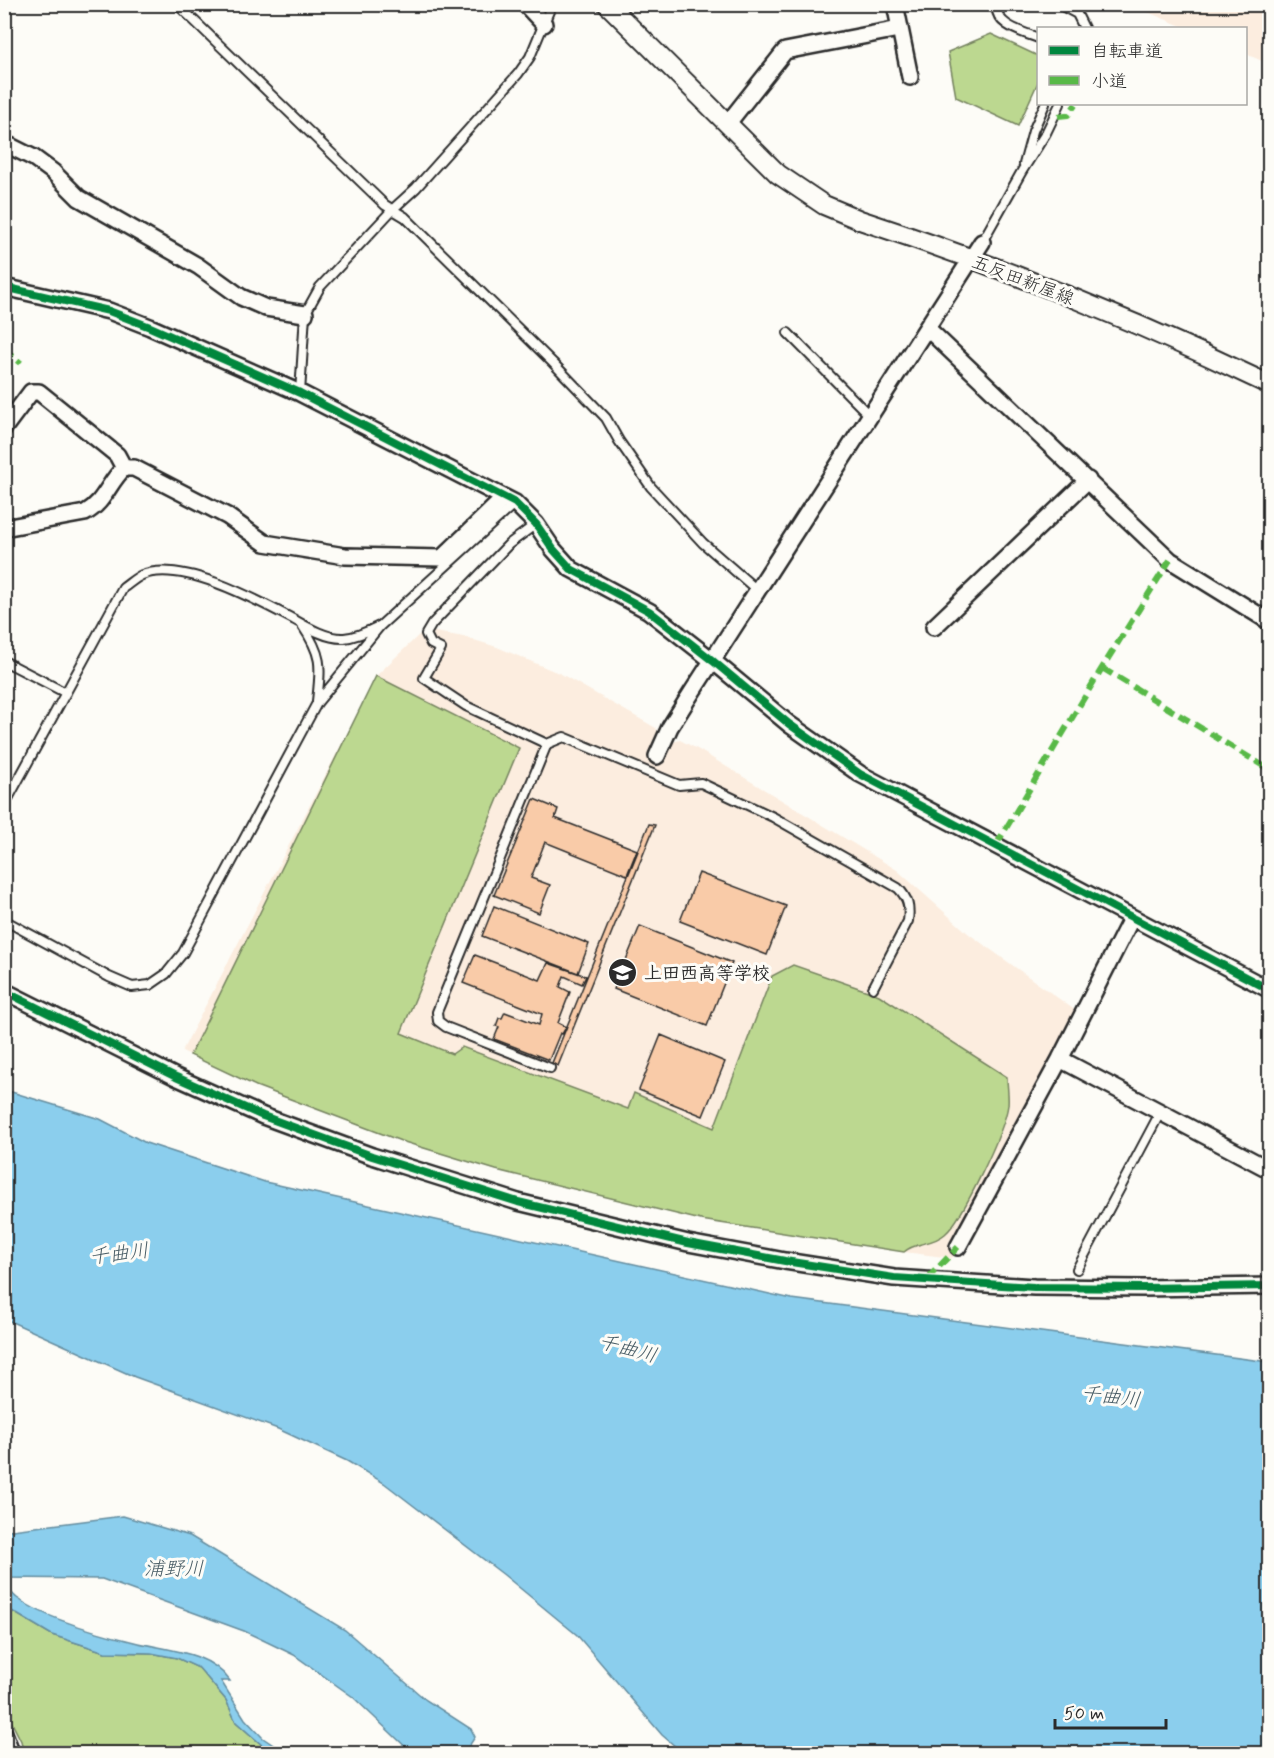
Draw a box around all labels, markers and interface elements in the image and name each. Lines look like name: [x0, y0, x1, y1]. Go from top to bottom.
legend: [1037, 27, 1247, 105]
text: 自転車道: [1091, 40, 1163, 64]
text: 小道: [1091, 70, 1127, 94]
street label: 五反田新屋線: [968, 250, 1077, 311]
school or university icon: 上田西高等学校: [607, 957, 639, 989]
place label: 上田西高等学校: [644, 962, 770, 986]
water label: 千曲川: [88, 1237, 151, 1272]
water label: 千曲川: [595, 1329, 660, 1370]
water label: 千曲川: [1079, 1380, 1142, 1415]
water label: 浦野川: [144, 1556, 204, 1583]
scale bar: [1055, 1692, 1166, 1730]
text: 50 m: [1064, 1702, 1104, 1726]

